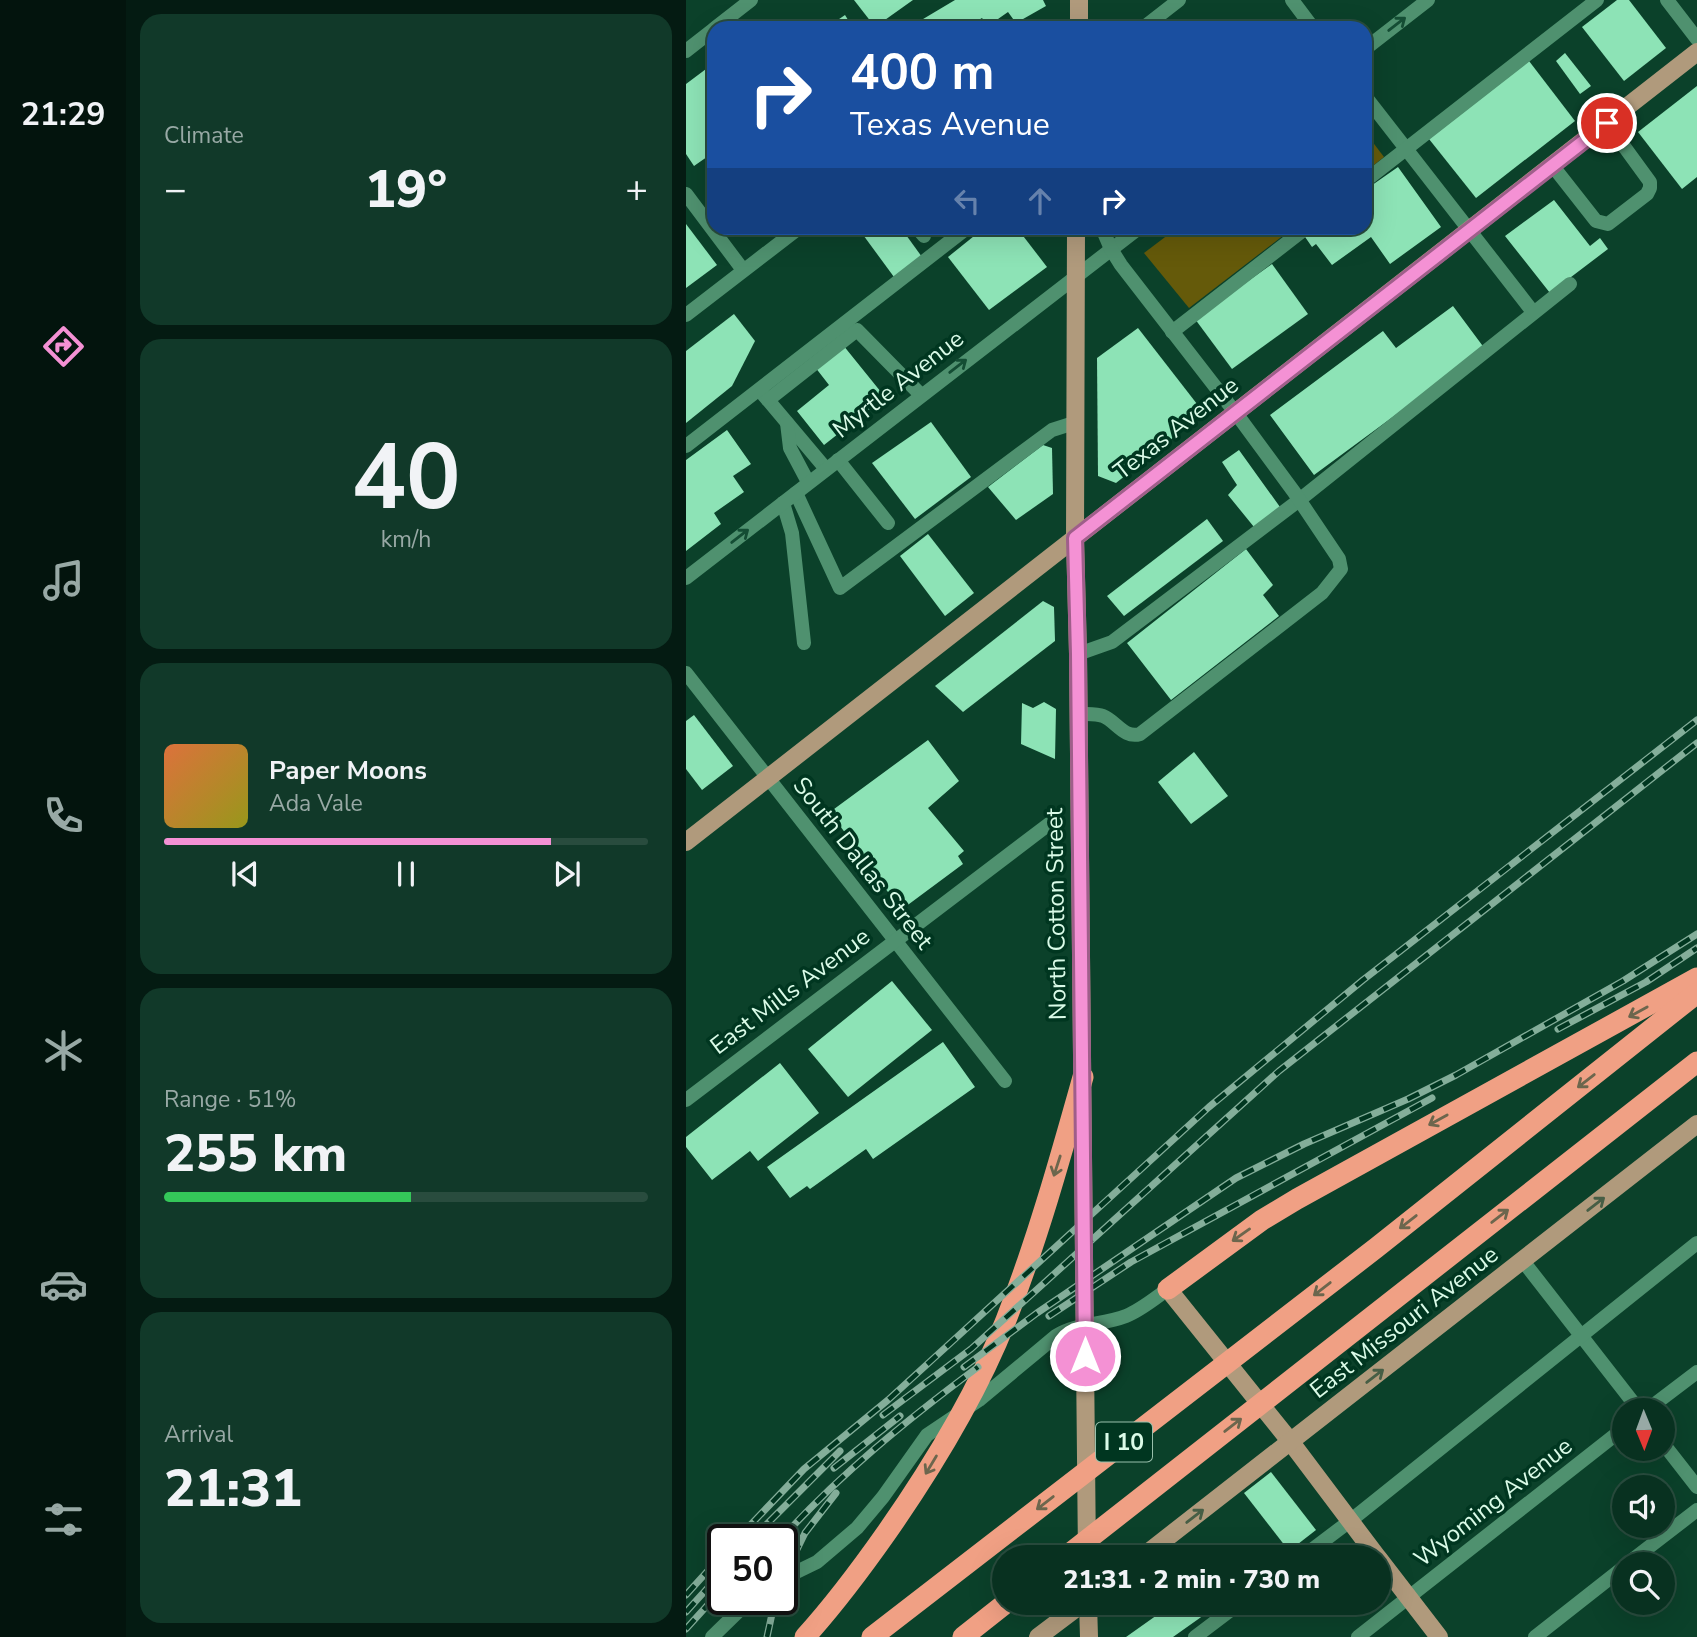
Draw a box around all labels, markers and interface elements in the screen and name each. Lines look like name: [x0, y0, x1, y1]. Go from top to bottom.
one-way arrow: [1387, 17, 1405, 32]
text: 400 m: [850, 39, 994, 106]
icon: right: [735, 49, 826, 140]
text: 21:29: [21, 93, 105, 136]
pin: [1577, 93, 1637, 153]
text: Texas Avenue: [850, 103, 1050, 146]
icon: arrive: [1588, 104, 1626, 142]
text: Climate: [164, 120, 244, 151]
text: 19°: [365, 154, 447, 225]
text: −: [164, 164, 187, 215]
text: +: [625, 164, 648, 215]
icon: left: [948, 182, 986, 220]
icon: ahead: [1021, 182, 1059, 220]
icon: right: [1094, 182, 1132, 220]
icon: directions: [39, 322, 88, 371]
street label: Myrtle Avenue: [826, 323, 970, 445]
one-way arrow: [948, 359, 967, 374]
street label: Texas Avenue: [1107, 369, 1245, 487]
text: 40: [351, 416, 461, 540]
text: km/h: [381, 524, 431, 555]
one-way arrow: [730, 529, 749, 544]
icon: music: [39, 556, 88, 605]
text: Paper Moons: [269, 753, 427, 788]
street label: South Dallas Street: [786, 770, 941, 956]
text: Ada Vale: [269, 788, 363, 819]
icon: phone: [39, 791, 88, 840]
street label: North Cotton Street: [1038, 807, 1074, 1020]
icon: previous: [226, 855, 264, 893]
icon: pause: [387, 855, 425, 893]
icon: next: [548, 855, 586, 893]
street label: East Mills Avenue: [704, 920, 876, 1062]
one-way arrow: [1628, 1006, 1649, 1019]
icon: climate: [39, 1026, 88, 1075]
one-way arrow: [1577, 1073, 1596, 1088]
text: Range · 51%: [164, 1084, 296, 1115]
one-way arrow: [1428, 1114, 1449, 1127]
text: 255 km: [164, 1118, 347, 1189]
one-way arrow: [1050, 1155, 1062, 1177]
one-way arrow: [1586, 1196, 1605, 1211]
one-way arrow: [1490, 1209, 1508, 1224]
one-way arrow: [1399, 1215, 1417, 1230]
one-way arrow: [1232, 1227, 1251, 1242]
street label: East Missouri Avenue: [1303, 1238, 1505, 1406]
icon: car: [39, 1260, 88, 1309]
one-way arrow: [1313, 1282, 1331, 1297]
position arrow: [1048, 1319, 1122, 1393]
one-way arrow: [1365, 1368, 1383, 1383]
north arrow: [1612, 1398, 1675, 1461]
map controls: [1612, 1398, 1675, 1615]
one-way arrow: [1224, 1417, 1242, 1432]
text: Arrival: [164, 1419, 233, 1450]
road number: I 10: [1096, 1422, 1152, 1462]
street label: Wyoming Avenue: [1407, 1430, 1579, 1574]
text: 21:31: [164, 1453, 302, 1524]
one-way arrow: [924, 1455, 938, 1475]
button: sound: [1612, 1475, 1675, 1538]
icon: filters: [39, 1495, 88, 1544]
one-way arrow: [1036, 1496, 1054, 1511]
one-way arrow: [1185, 1508, 1204, 1523]
speed limit sign: 50: [707, 1524, 798, 1615]
button: search: [1612, 1552, 1675, 1615]
text: 21:31 · 2 min · 730 m: [1063, 1562, 1320, 1597]

